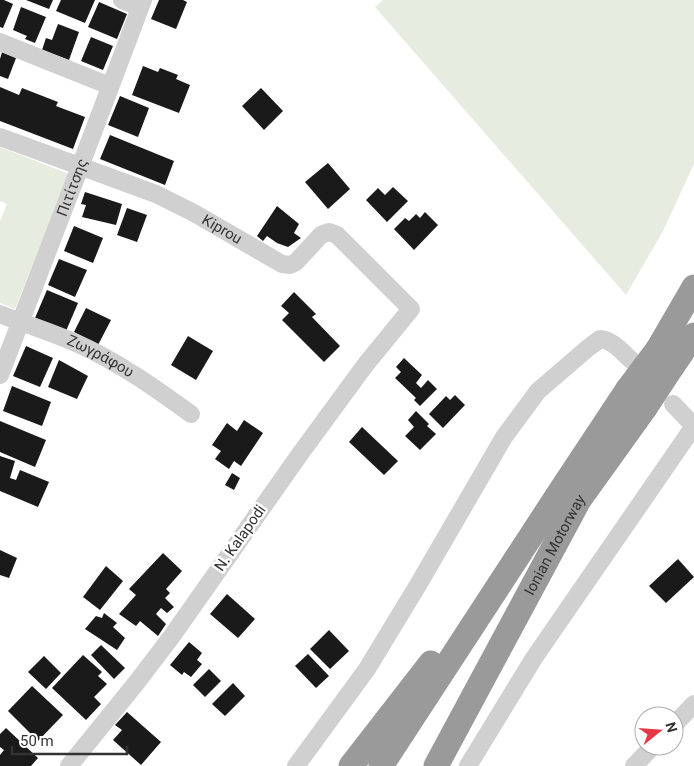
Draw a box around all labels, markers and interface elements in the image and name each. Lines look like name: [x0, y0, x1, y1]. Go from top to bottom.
street label: Πιτίτσης: [53, 156, 91, 219]
street label: Kiprou: [199, 211, 245, 248]
street label: Ζωγράφου: [64, 331, 137, 381]
street label: Ionian Motorway: [521, 491, 589, 598]
street label: N. Kalapodi: [211, 501, 269, 575]
north arrow: [634, 706, 684, 756]
text: N: [662, 720, 681, 734]
scale bar: [12, 724, 128, 756]
text: 50 m: [20, 732, 54, 750]

